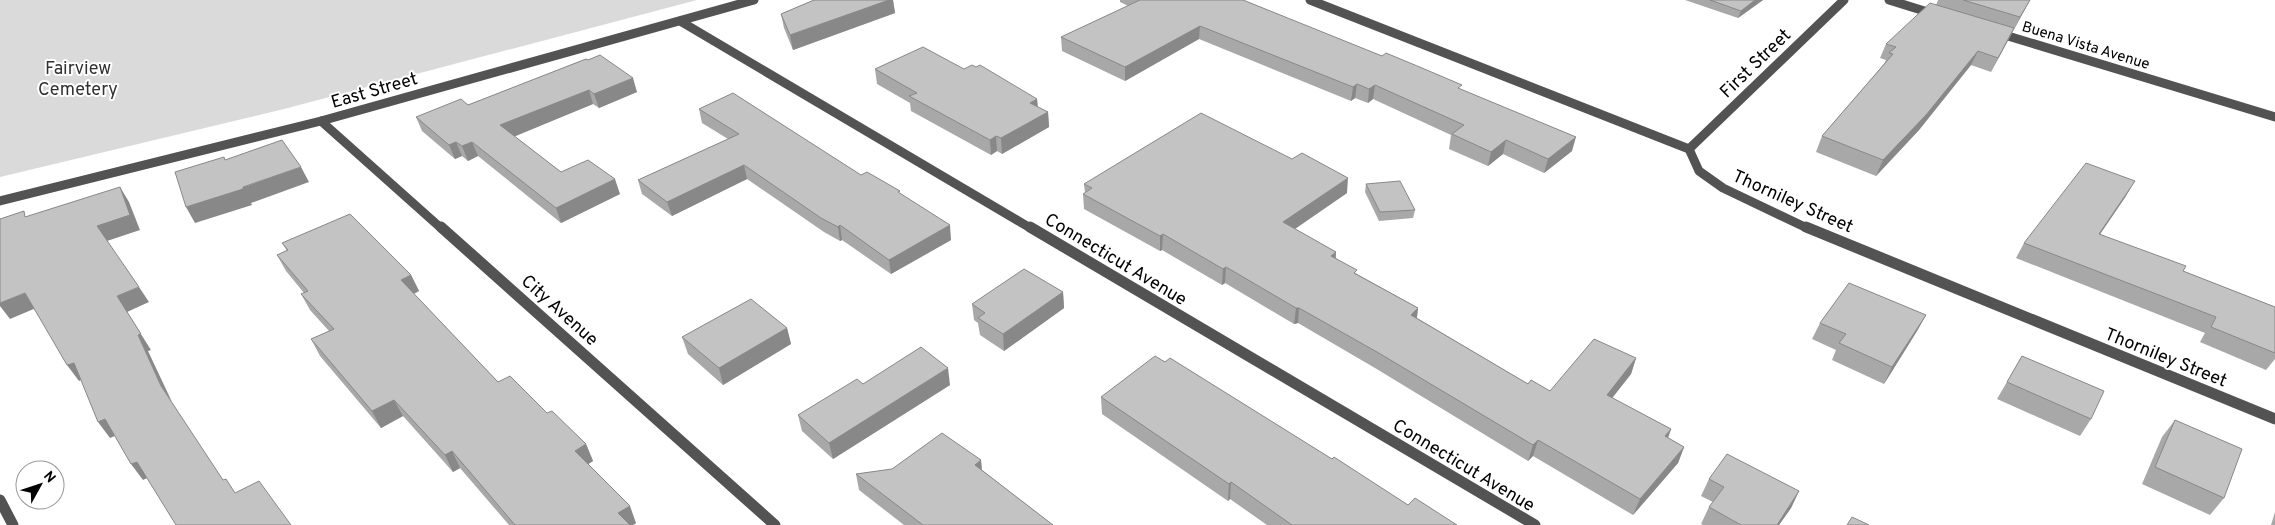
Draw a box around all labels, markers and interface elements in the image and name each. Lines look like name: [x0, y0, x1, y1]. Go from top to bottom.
street label: Buena Vista Avenue: [2019, 18, 2152, 75]
street label: First Street: [1716, 24, 1797, 104]
park label: Fairview Cemetery: [38, 58, 118, 102]
street label: East Street: [328, 68, 420, 115]
street label: Thorniley Street: [1728, 165, 1856, 239]
street label: Connecticut Avenue: [1040, 209, 1190, 312]
street label: City Avenue: [516, 270, 602, 352]
street label: Thorniley Street: [2101, 323, 2230, 393]
street label: Connecticut Avenue: [1388, 415, 1538, 518]
north arrow: [15, 460, 65, 510]
text: N: [39, 468, 59, 487]

